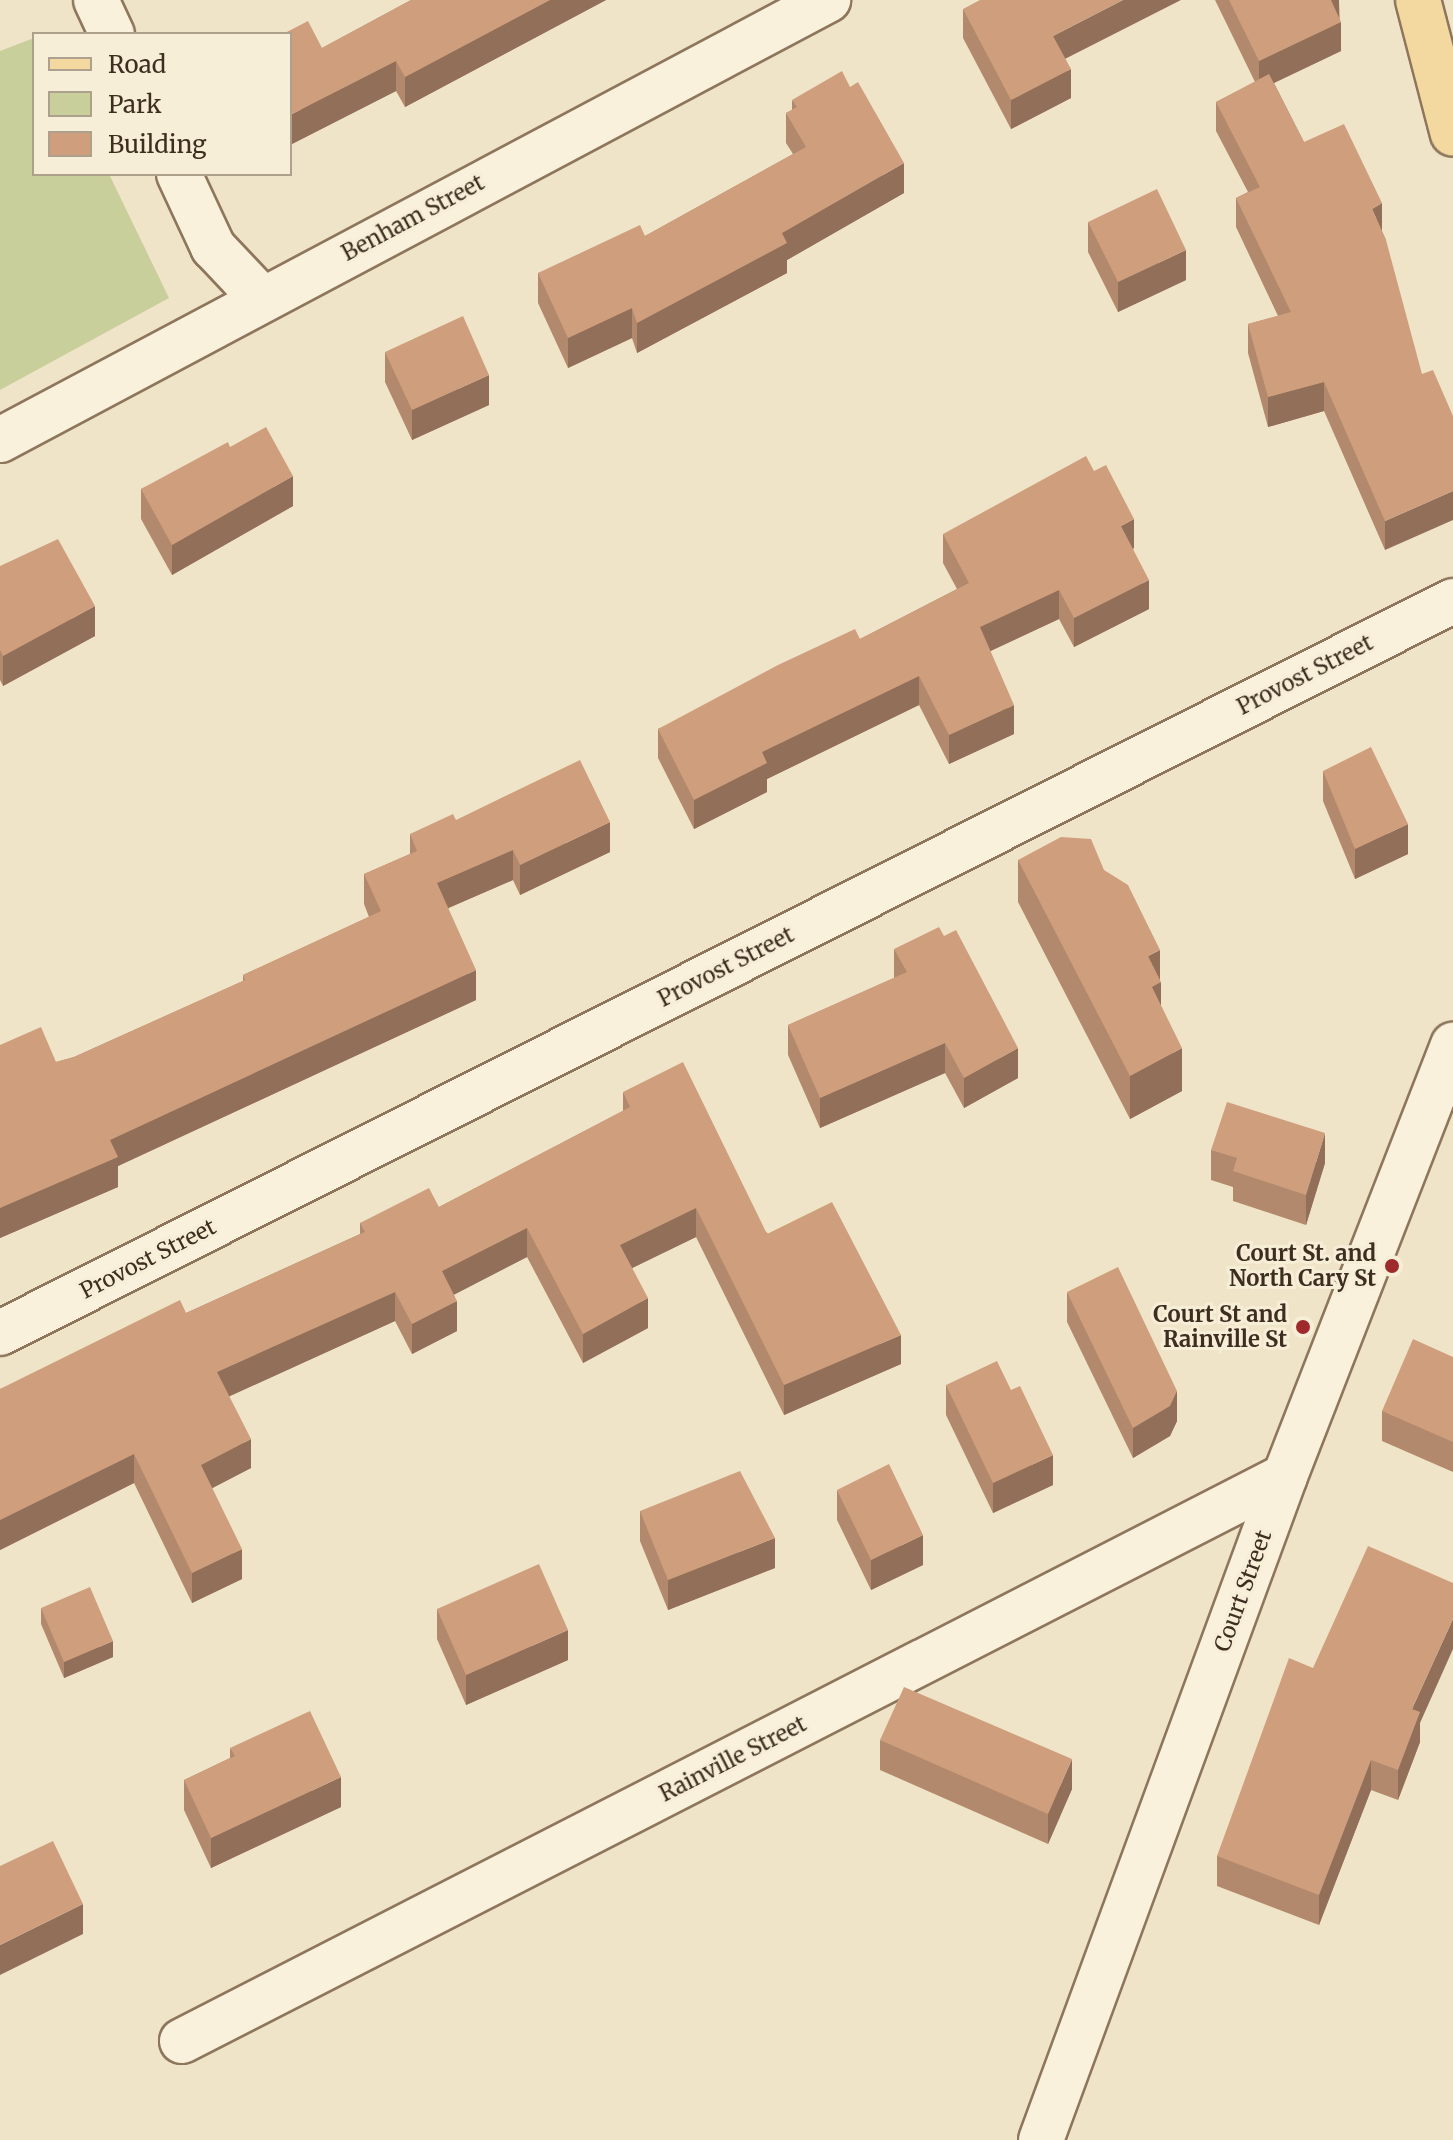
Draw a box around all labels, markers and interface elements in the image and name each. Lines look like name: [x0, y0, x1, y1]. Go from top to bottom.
legend: [32, 32, 292, 176]
text: Road: [108, 49, 166, 80]
text: Park: [108, 89, 161, 120]
text: Building: [108, 129, 207, 160]
street label: Benham Street: [337, 169, 489, 267]
street label: Provost Street: [1233, 629, 1377, 721]
street label: Provost Street: [654, 921, 798, 1013]
street label: Provost Street: [76, 1213, 220, 1305]
place label: Court St. and North Cary St: [1229, 1240, 1376, 1292]
marker: Court St. and North Cary St: [1383, 1257, 1401, 1275]
place label: Court St and Rainville St: [1153, 1301, 1287, 1352]
marker: Court St and Rainville St: [1294, 1318, 1312, 1336]
street label: Court Street: [1209, 1527, 1277, 1655]
street label: Rainville Street: [655, 1711, 811, 1807]

